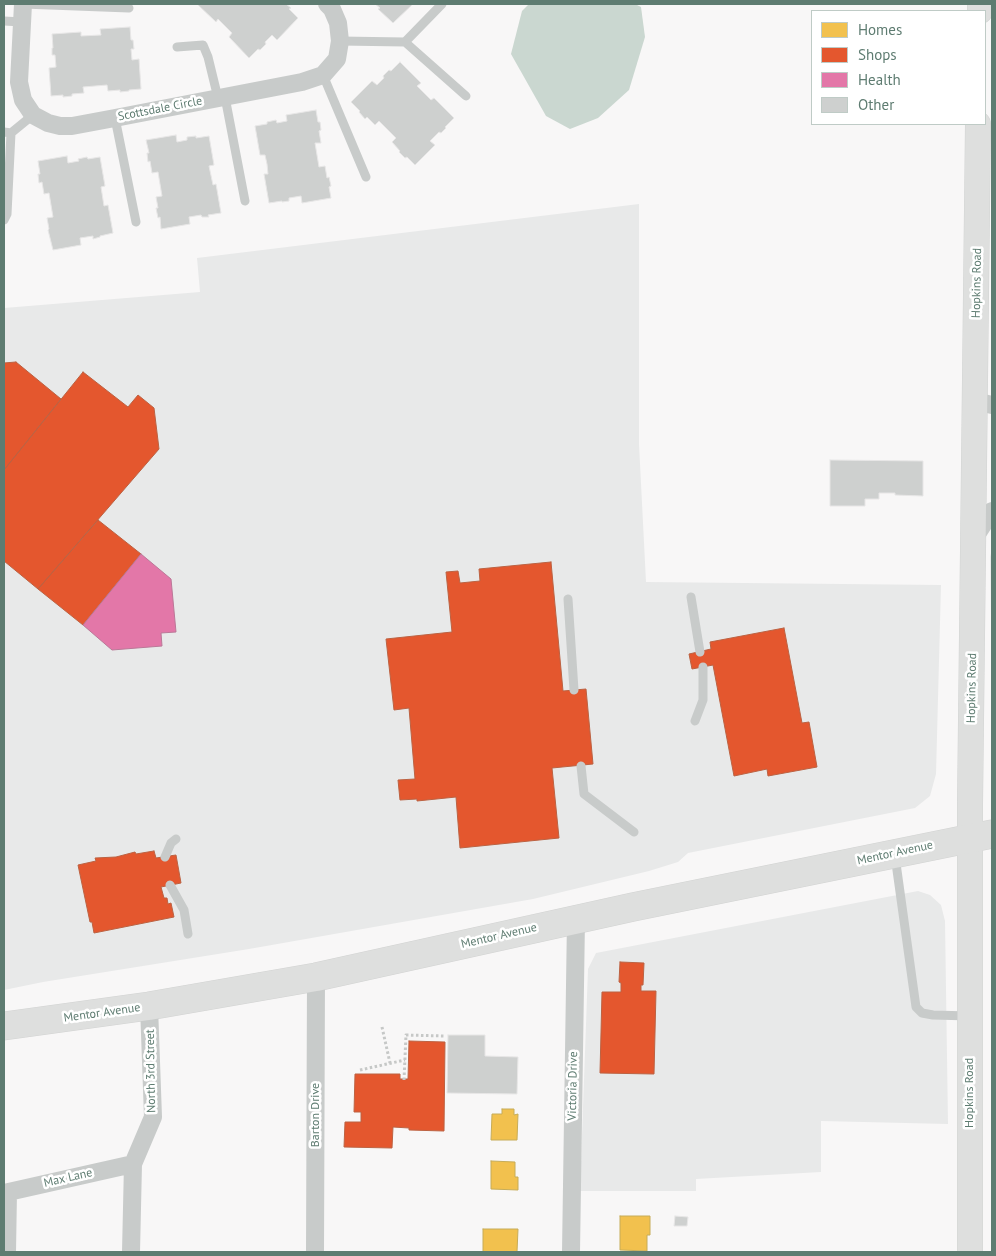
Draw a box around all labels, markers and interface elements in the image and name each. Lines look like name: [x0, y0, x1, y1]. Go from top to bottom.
legend: [811, 10, 986, 125]
text: Homes: [858, 20, 902, 39]
text: Shops: [858, 45, 897, 64]
text: Health: [858, 70, 901, 89]
street label: Scottsdale Circle: [117, 94, 203, 124]
text: Other: [858, 95, 894, 114]
street label: Hopkins Road: [969, 248, 985, 318]
street label: Hopkins Road: [964, 653, 980, 723]
street label: Mentor Avenue: [856, 838, 934, 868]
street label: Mentor Avenue: [460, 920, 538, 952]
street label: Mentor Avenue: [63, 1000, 141, 1026]
street label: North 3rd Street: [143, 1029, 159, 1113]
street label: Victoria Drive: [565, 1051, 581, 1121]
street label: Hopkins Road: [963, 1058, 977, 1128]
street label: Barton Drive: [309, 1083, 323, 1147]
street label: Max Lane: [42, 1165, 94, 1191]

